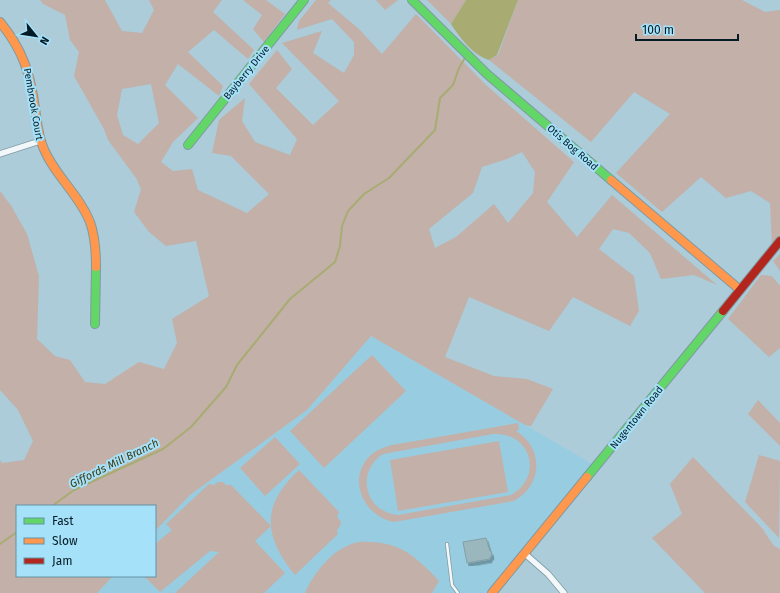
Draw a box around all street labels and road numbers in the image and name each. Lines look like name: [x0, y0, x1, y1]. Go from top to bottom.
street label: Bayberry Drive: [221, 43, 272, 102]
street label: Pembrook Court: [21, 67, 45, 142]
street label: Otis Bog Road: [544, 122, 600, 173]
street label: Nugentown Road: [608, 384, 666, 451]

